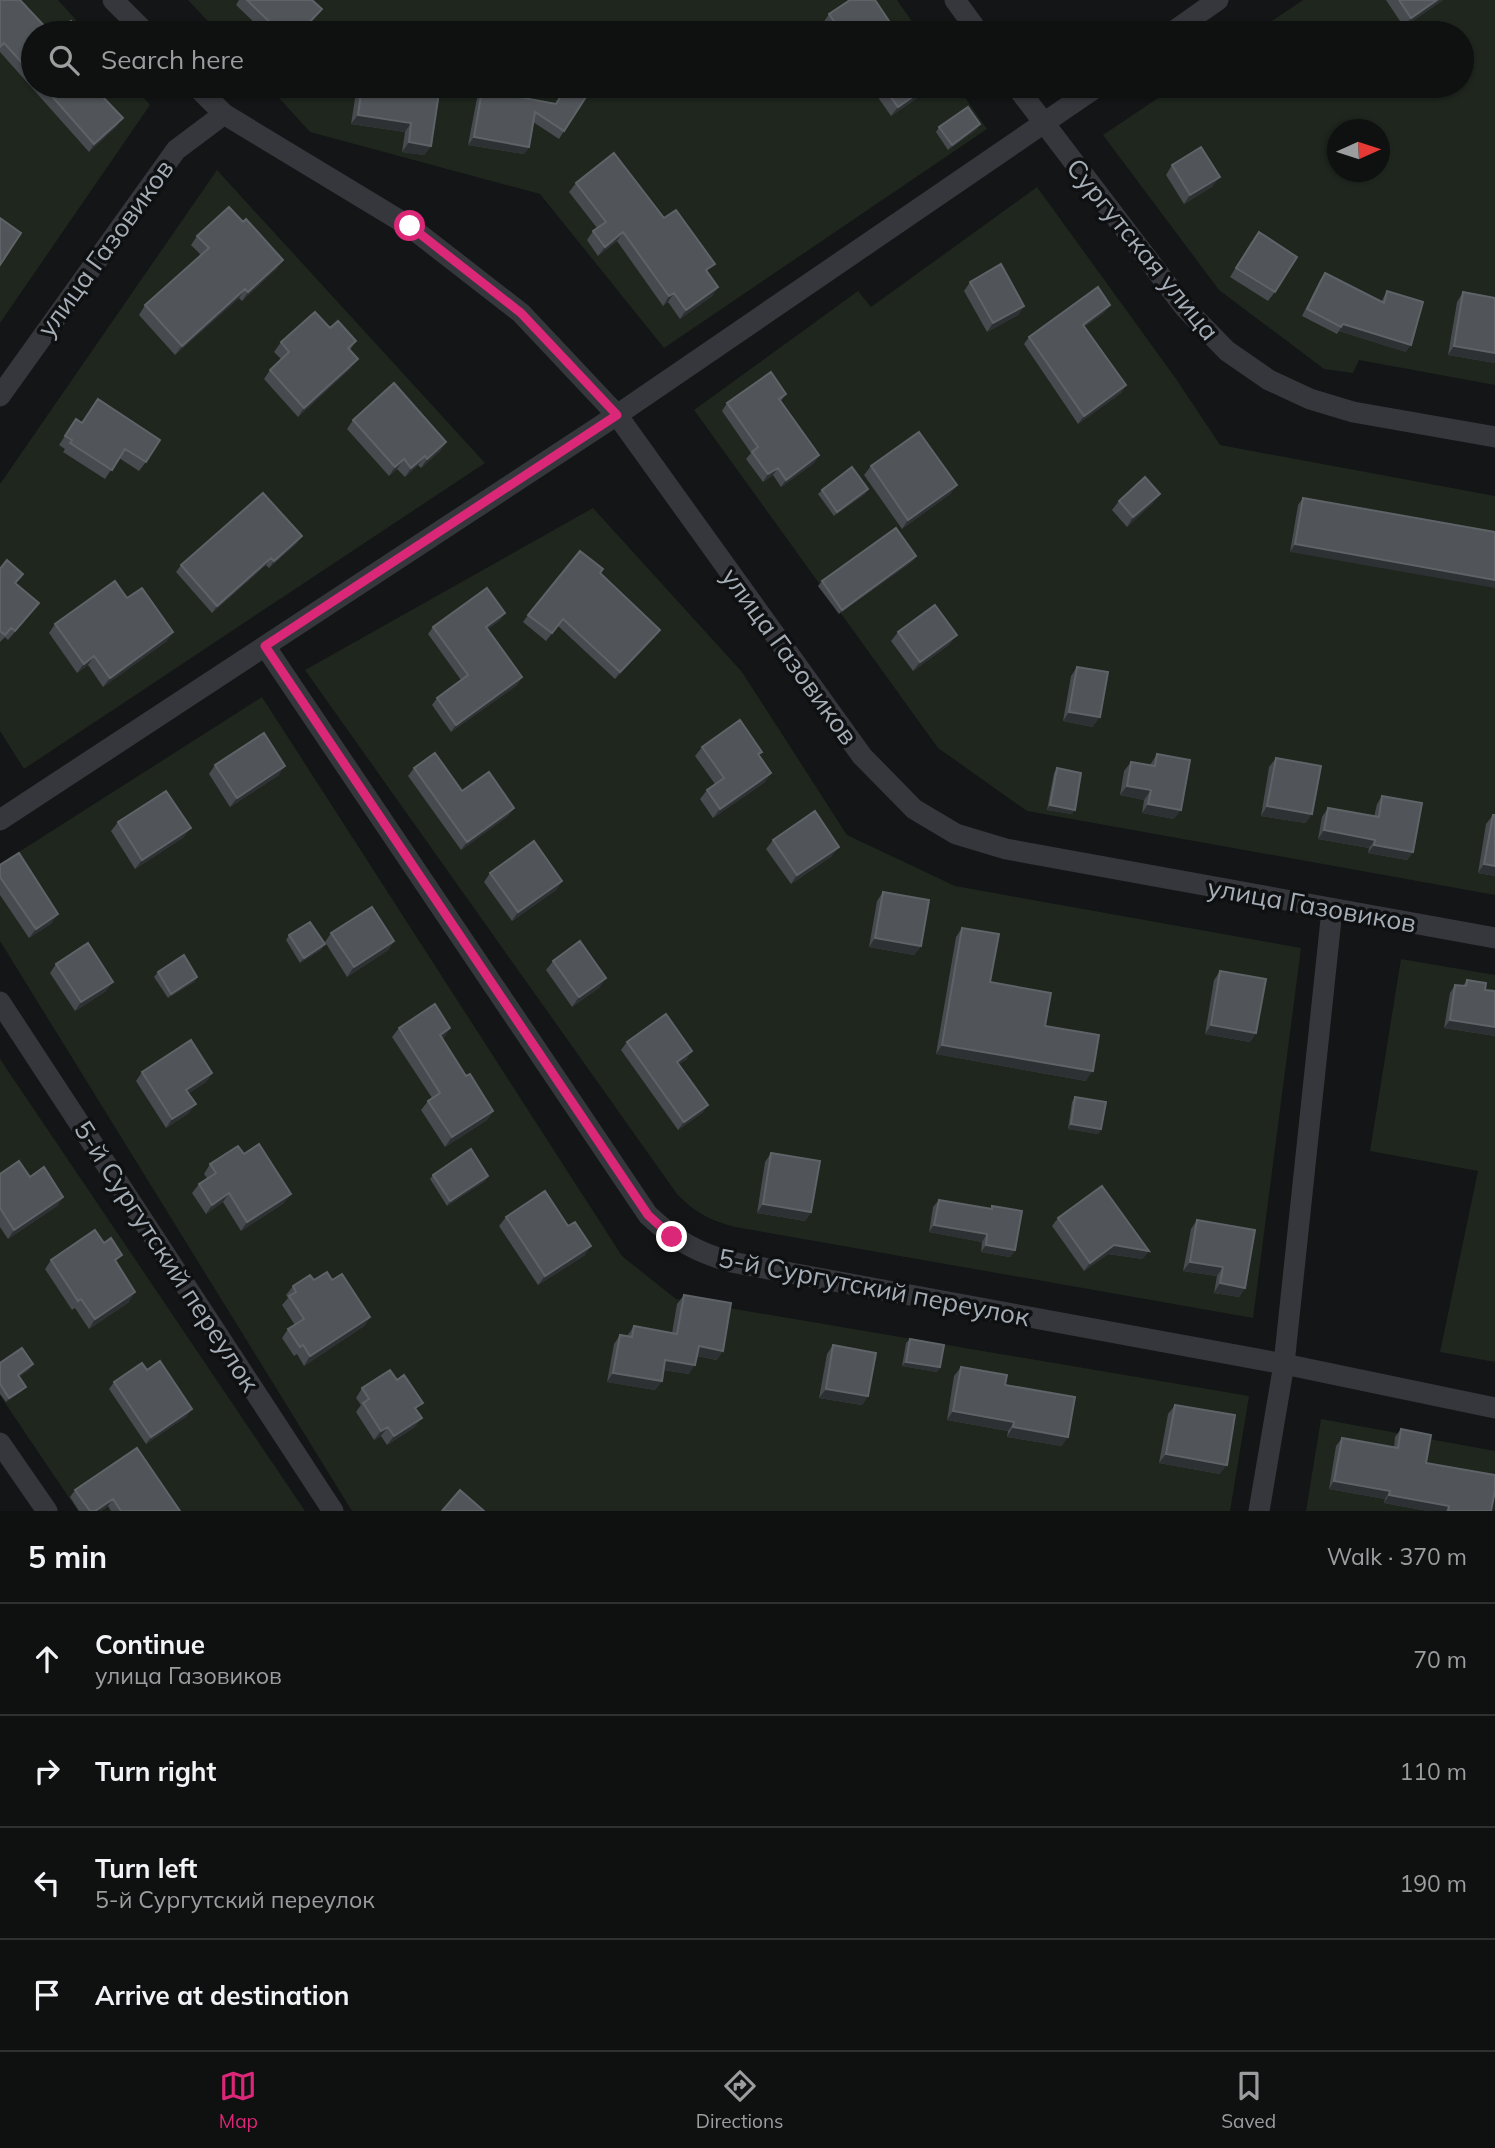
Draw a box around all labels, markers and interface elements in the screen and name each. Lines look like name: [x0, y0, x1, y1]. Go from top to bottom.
search box: [21, 21, 1474, 98]
icon: search: [45, 41, 83, 79]
text: Search here: [101, 43, 244, 76]
north arrow: [1327, 119, 1390, 182]
street label: Сургутская улица: [1060, 151, 1226, 347]
street label: улица Газовиков: [30, 153, 180, 343]
route start: [394, 210, 425, 241]
street label: улица Газовиков: [715, 561, 865, 751]
street label: улица Газовиков: [1205, 870, 1419, 940]
street label: 5-й Сургутский переулок: [67, 1114, 267, 1398]
route end: [656, 1221, 687, 1252]
street label: 5-й Сургутский переулок: [716, 1241, 1032, 1333]
text: 5 min: [28, 1538, 107, 1576]
text: Walk · 370 m: [1327, 1542, 1467, 1571]
text: Continue: [95, 1628, 205, 1661]
icon: ahead: [28, 1640, 66, 1678]
text: 70 m: [1413, 1645, 1467, 1674]
text: улица Газовиков: [95, 1661, 282, 1690]
icon: right: [28, 1752, 66, 1790]
text: Turn right: [95, 1755, 216, 1788]
text: 110 m: [1399, 1757, 1467, 1786]
text: Turn left: [95, 1852, 197, 1885]
icon: left: [28, 1864, 66, 1902]
text: 190 m: [1399, 1869, 1467, 1898]
text: 5-й Сургутский переулок: [95, 1885, 375, 1914]
icon: arrive: [28, 1976, 66, 2014]
text: Arrive at destination: [95, 1979, 350, 2012]
tab: Map: [219, 2067, 258, 2133]
tab: Directions: [696, 2067, 784, 2133]
tab: Saved: [1221, 2067, 1276, 2133]

